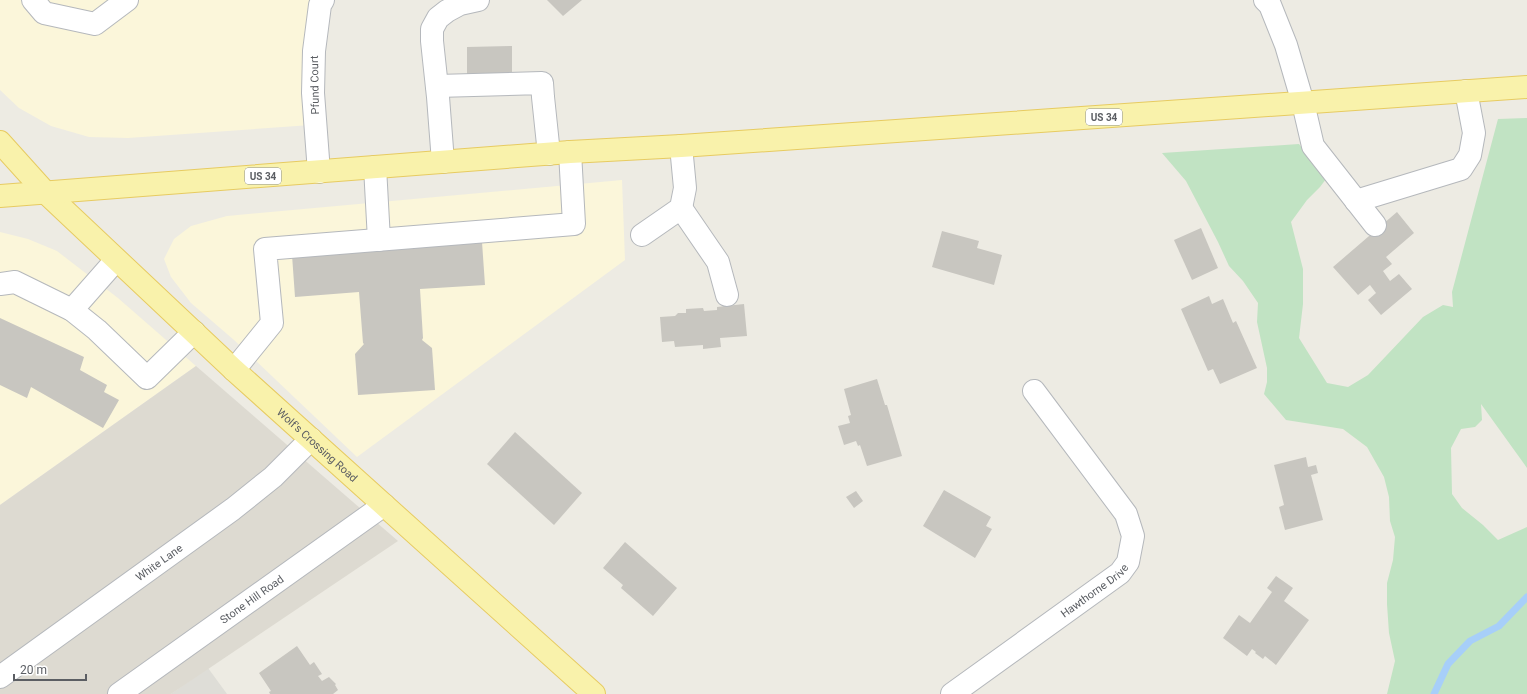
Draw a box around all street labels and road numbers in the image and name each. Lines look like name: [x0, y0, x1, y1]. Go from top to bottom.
street label: Pfund Court: [308, 55, 322, 115]
road number: US 34: [1086, 109, 1122, 125]
road number: US 34: [245, 168, 281, 184]
street label: Wolf's Crossing Road: [274, 405, 360, 485]
street label: White Lane: [133, 541, 185, 584]
street label: Hawthorne Drive: [1058, 561, 1131, 620]
street label: Stone Hill Road: [217, 572, 286, 626]

